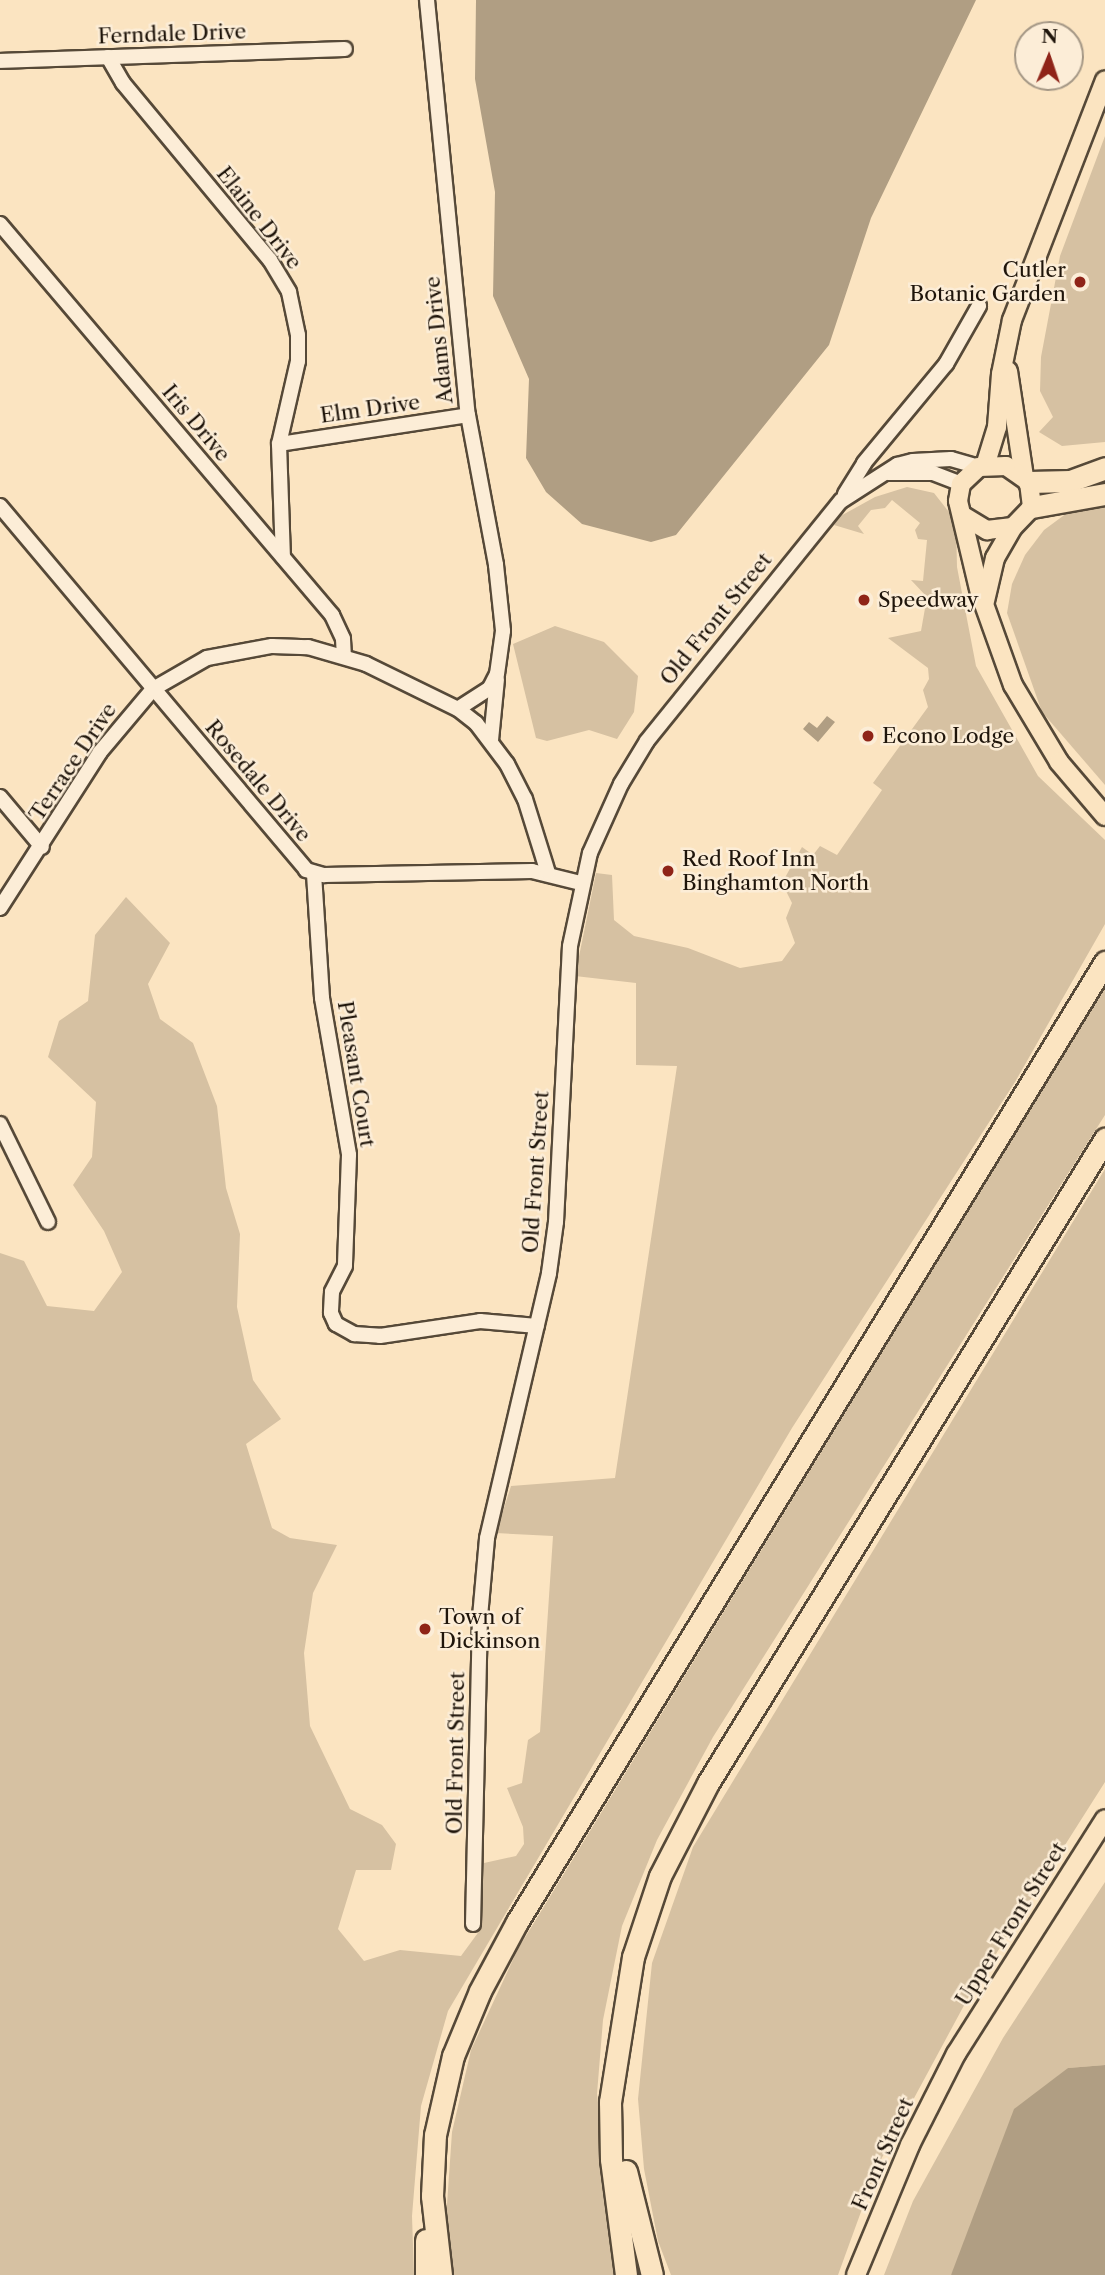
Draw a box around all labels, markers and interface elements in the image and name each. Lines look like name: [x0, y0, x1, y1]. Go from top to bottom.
street label: Ferndale Drive: [97, 19, 247, 49]
north arrow: [1014, 21, 1084, 91]
text: N: [1041, 25, 1058, 48]
street label: Elaine Drive: [211, 162, 307, 274]
place label: Cutler Botanic Garden: [910, 257, 1066, 307]
marker: Cutler Botanic Garden: [1072, 274, 1088, 290]
street label: Adams Drive: [420, 275, 458, 405]
street label: Iris Drive: [157, 379, 235, 467]
street label: Elm Drive: [319, 390, 421, 428]
street label: Old Front Street: [655, 548, 777, 690]
place label: Speedway: [878, 587, 979, 613]
marker: Speedway: [856, 592, 872, 608]
street label: Terrace Drive: [24, 698, 122, 826]
street label: Rosedale Drive: [200, 715, 316, 847]
place label: Econo Lodge: [882, 723, 1014, 749]
marker: Econo Lodge: [860, 728, 876, 744]
place label: Red Roof Inn Binghamton North: [682, 846, 869, 896]
marker: Red Roof Inn Binghamton North: [660, 863, 676, 879]
street label: Pleasant Court: [332, 999, 380, 1149]
street label: Old Front Street: [518, 1090, 554, 1254]
place label: Town of Dickinson: [439, 1604, 540, 1654]
marker: Town of Dickinson: [417, 1621, 433, 1637]
street label: Old Front Street: [442, 1671, 470, 1835]
street label: Upper Front Street: [950, 1837, 1072, 2011]
street label: Front Street: [847, 2094, 919, 2214]

